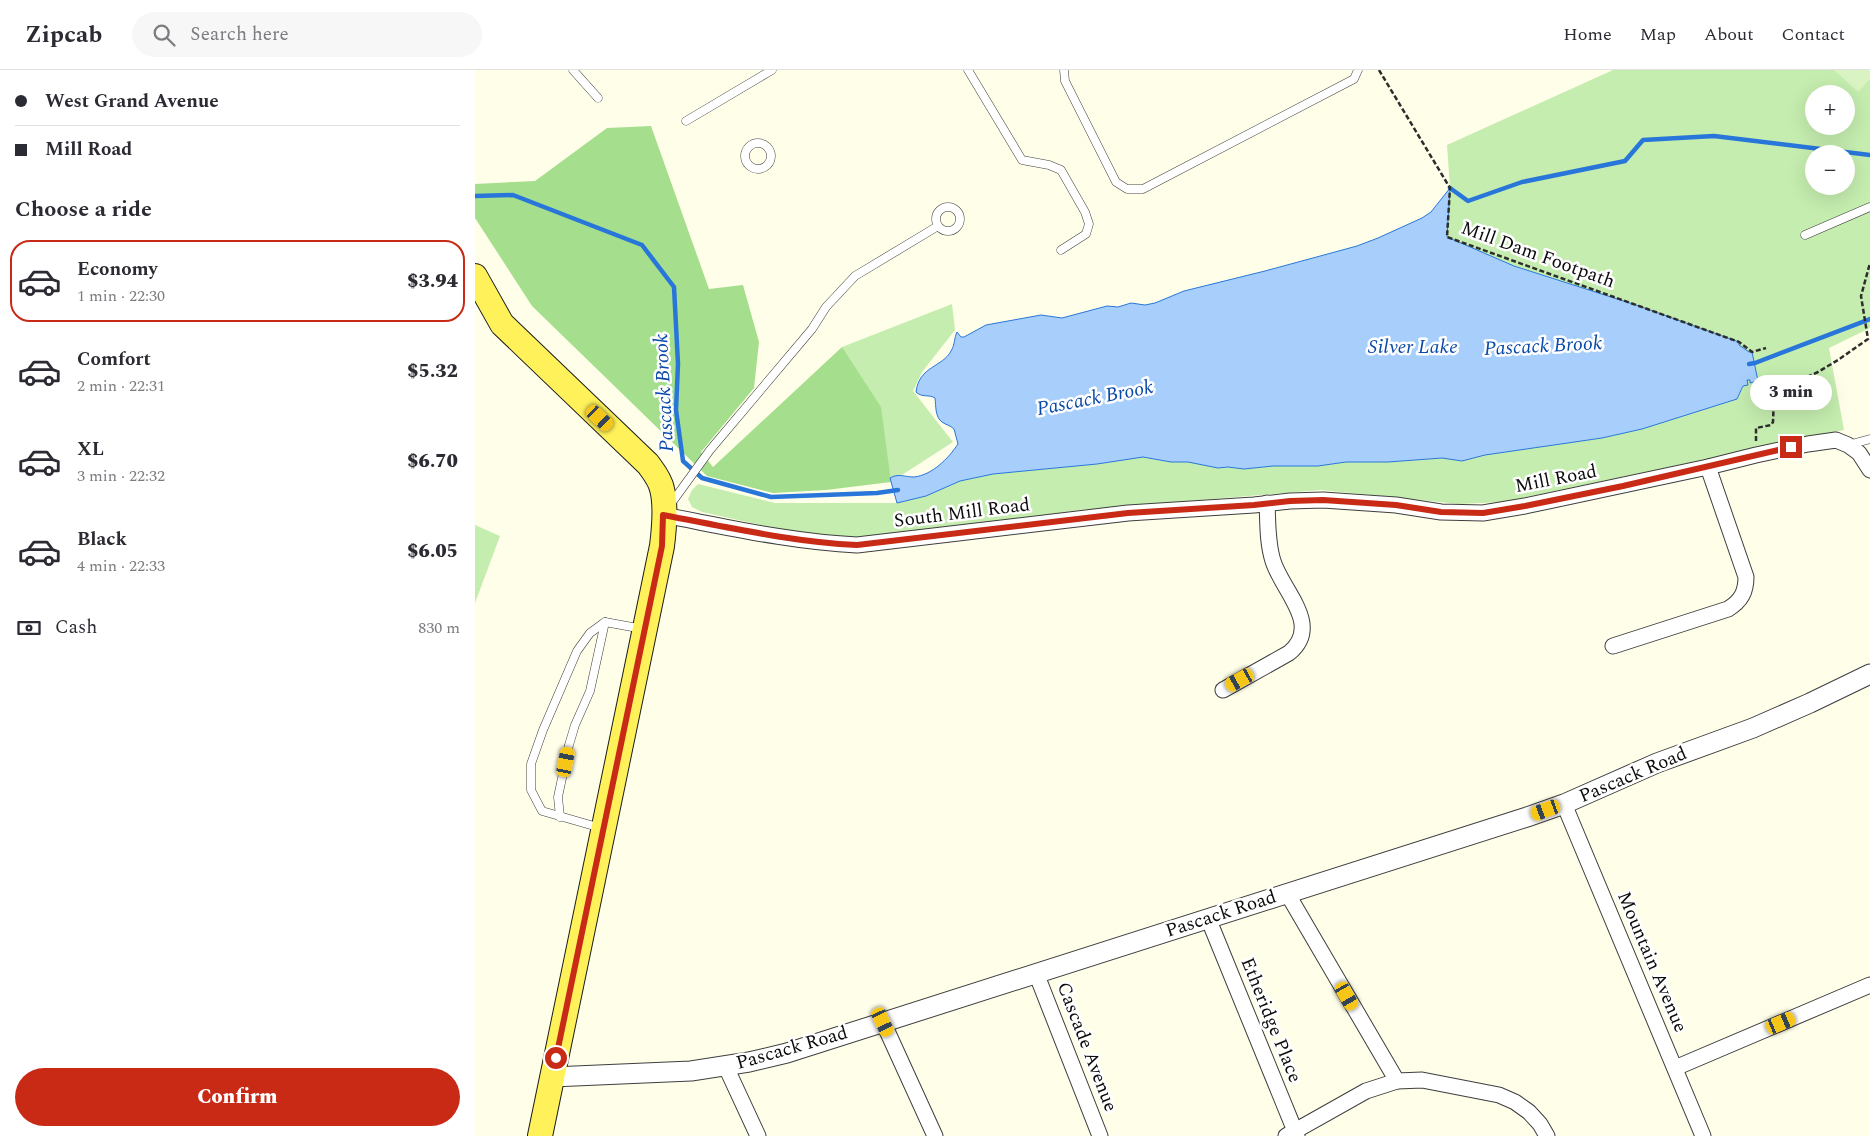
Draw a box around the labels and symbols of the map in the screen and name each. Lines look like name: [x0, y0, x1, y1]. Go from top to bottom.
street label: Mill Dam Footpath: [1457, 214, 1619, 296]
water label: Pascack Brook: [1483, 328, 1604, 364]
water label: Pascack Brook: [646, 332, 682, 453]
water label: Silver Lake: [1368, 332, 1458, 362]
water label: Pascack Brook: [1034, 372, 1157, 424]
callout: 3 min: [1750, 374, 1832, 410]
car: [583, 402, 616, 434]
route end: [1780, 436, 1802, 458]
street label: Mill Road: [1513, 457, 1599, 501]
street label: South Mill Road: [892, 490, 1032, 536]
car: [1223, 666, 1256, 694]
street label: Pascack Road: [1574, 739, 1692, 811]
car: [555, 746, 576, 778]
car: [1529, 798, 1562, 822]
street label: Pascack Road: [1162, 882, 1280, 946]
street label: Mountain Avenue: [1609, 887, 1695, 1037]
street label: Etheridge Place: [1233, 953, 1309, 1087]
street label: Cascade Avenue: [1049, 978, 1125, 1116]
car: [1333, 979, 1360, 1013]
car: [869, 1005, 896, 1039]
car: [1764, 1010, 1797, 1036]
street label: Pascack Road: [733, 1018, 851, 1078]
route start: [545, 1047, 567, 1069]

